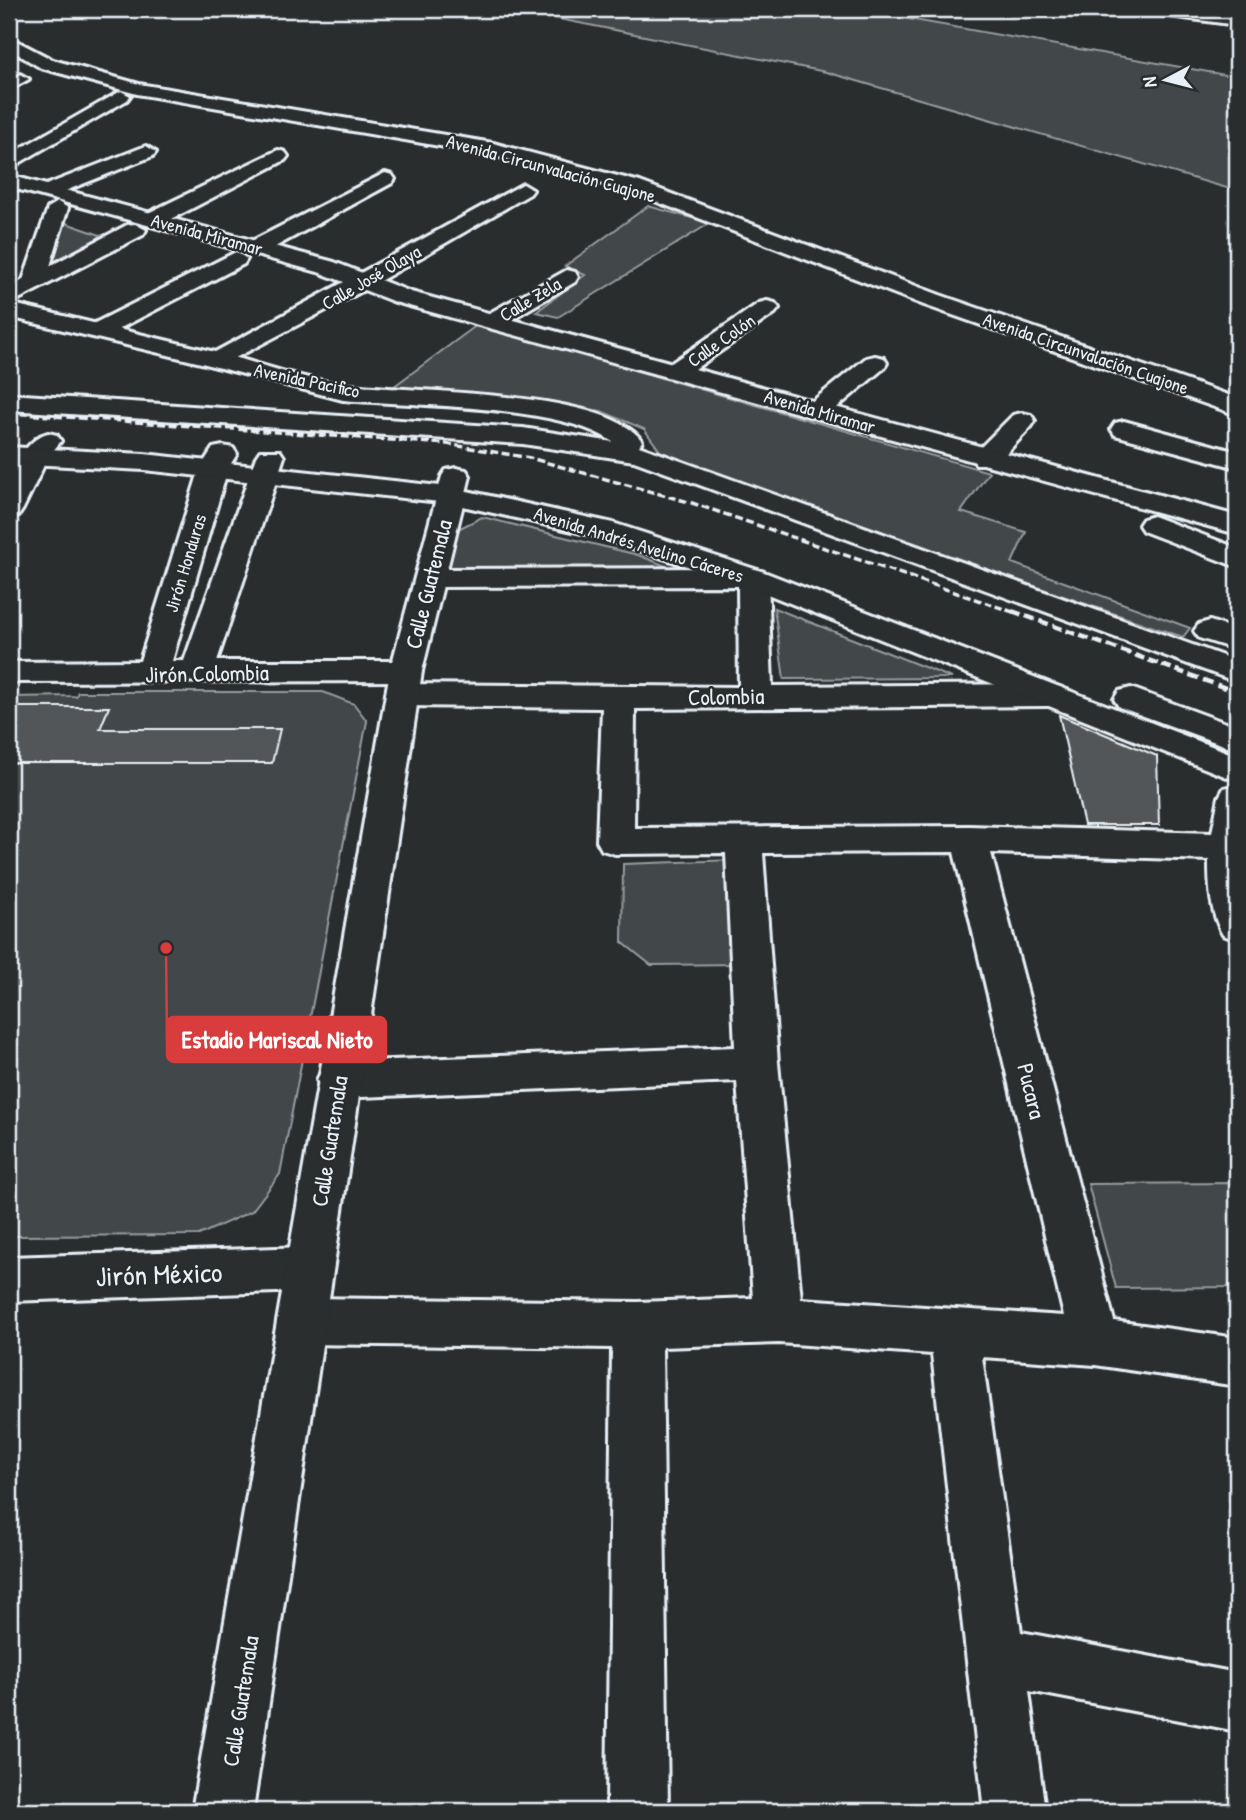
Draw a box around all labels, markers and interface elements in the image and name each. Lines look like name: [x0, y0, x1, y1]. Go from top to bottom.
north arrow: [1130, 46, 1200, 116]
text: N: [1136, 75, 1163, 89]
street label: Avenida Circunvalación Cuajone: [444, 128, 659, 209]
street label: Avenida Miramar: [148, 207, 266, 262]
street label: Calle José Olaya: [317, 238, 426, 316]
street label: Calle Zela: [494, 270, 566, 328]
street label: Avenida Circunvalación Cuajone: [980, 306, 1193, 401]
street label: Calle Colón: [682, 307, 760, 373]
street label: Avenida Pacifico: [252, 356, 363, 404]
street label: Avenida Miramar: [761, 383, 879, 439]
street label: Avenida Andrés Avelino Cáceres: [531, 500, 747, 588]
street label: Jirón Honduras: [158, 511, 212, 615]
street label: Calle Guatemala: [397, 516, 459, 652]
street label: Jirón Colombia: [145, 656, 269, 690]
street label: Colombia: [687, 680, 765, 712]
callout: Estadio Mariscal Nieto: [167, 1017, 386, 1062]
text: Estadio Mariscal Nieto: [181, 1023, 373, 1055]
street label: Pucara: [1010, 1060, 1054, 1122]
street label: Calle Guatemala: [303, 1073, 355, 1209]
street label: Jirón México: [95, 1253, 223, 1295]
street label: Calle Guatemala: [214, 1633, 266, 1769]

